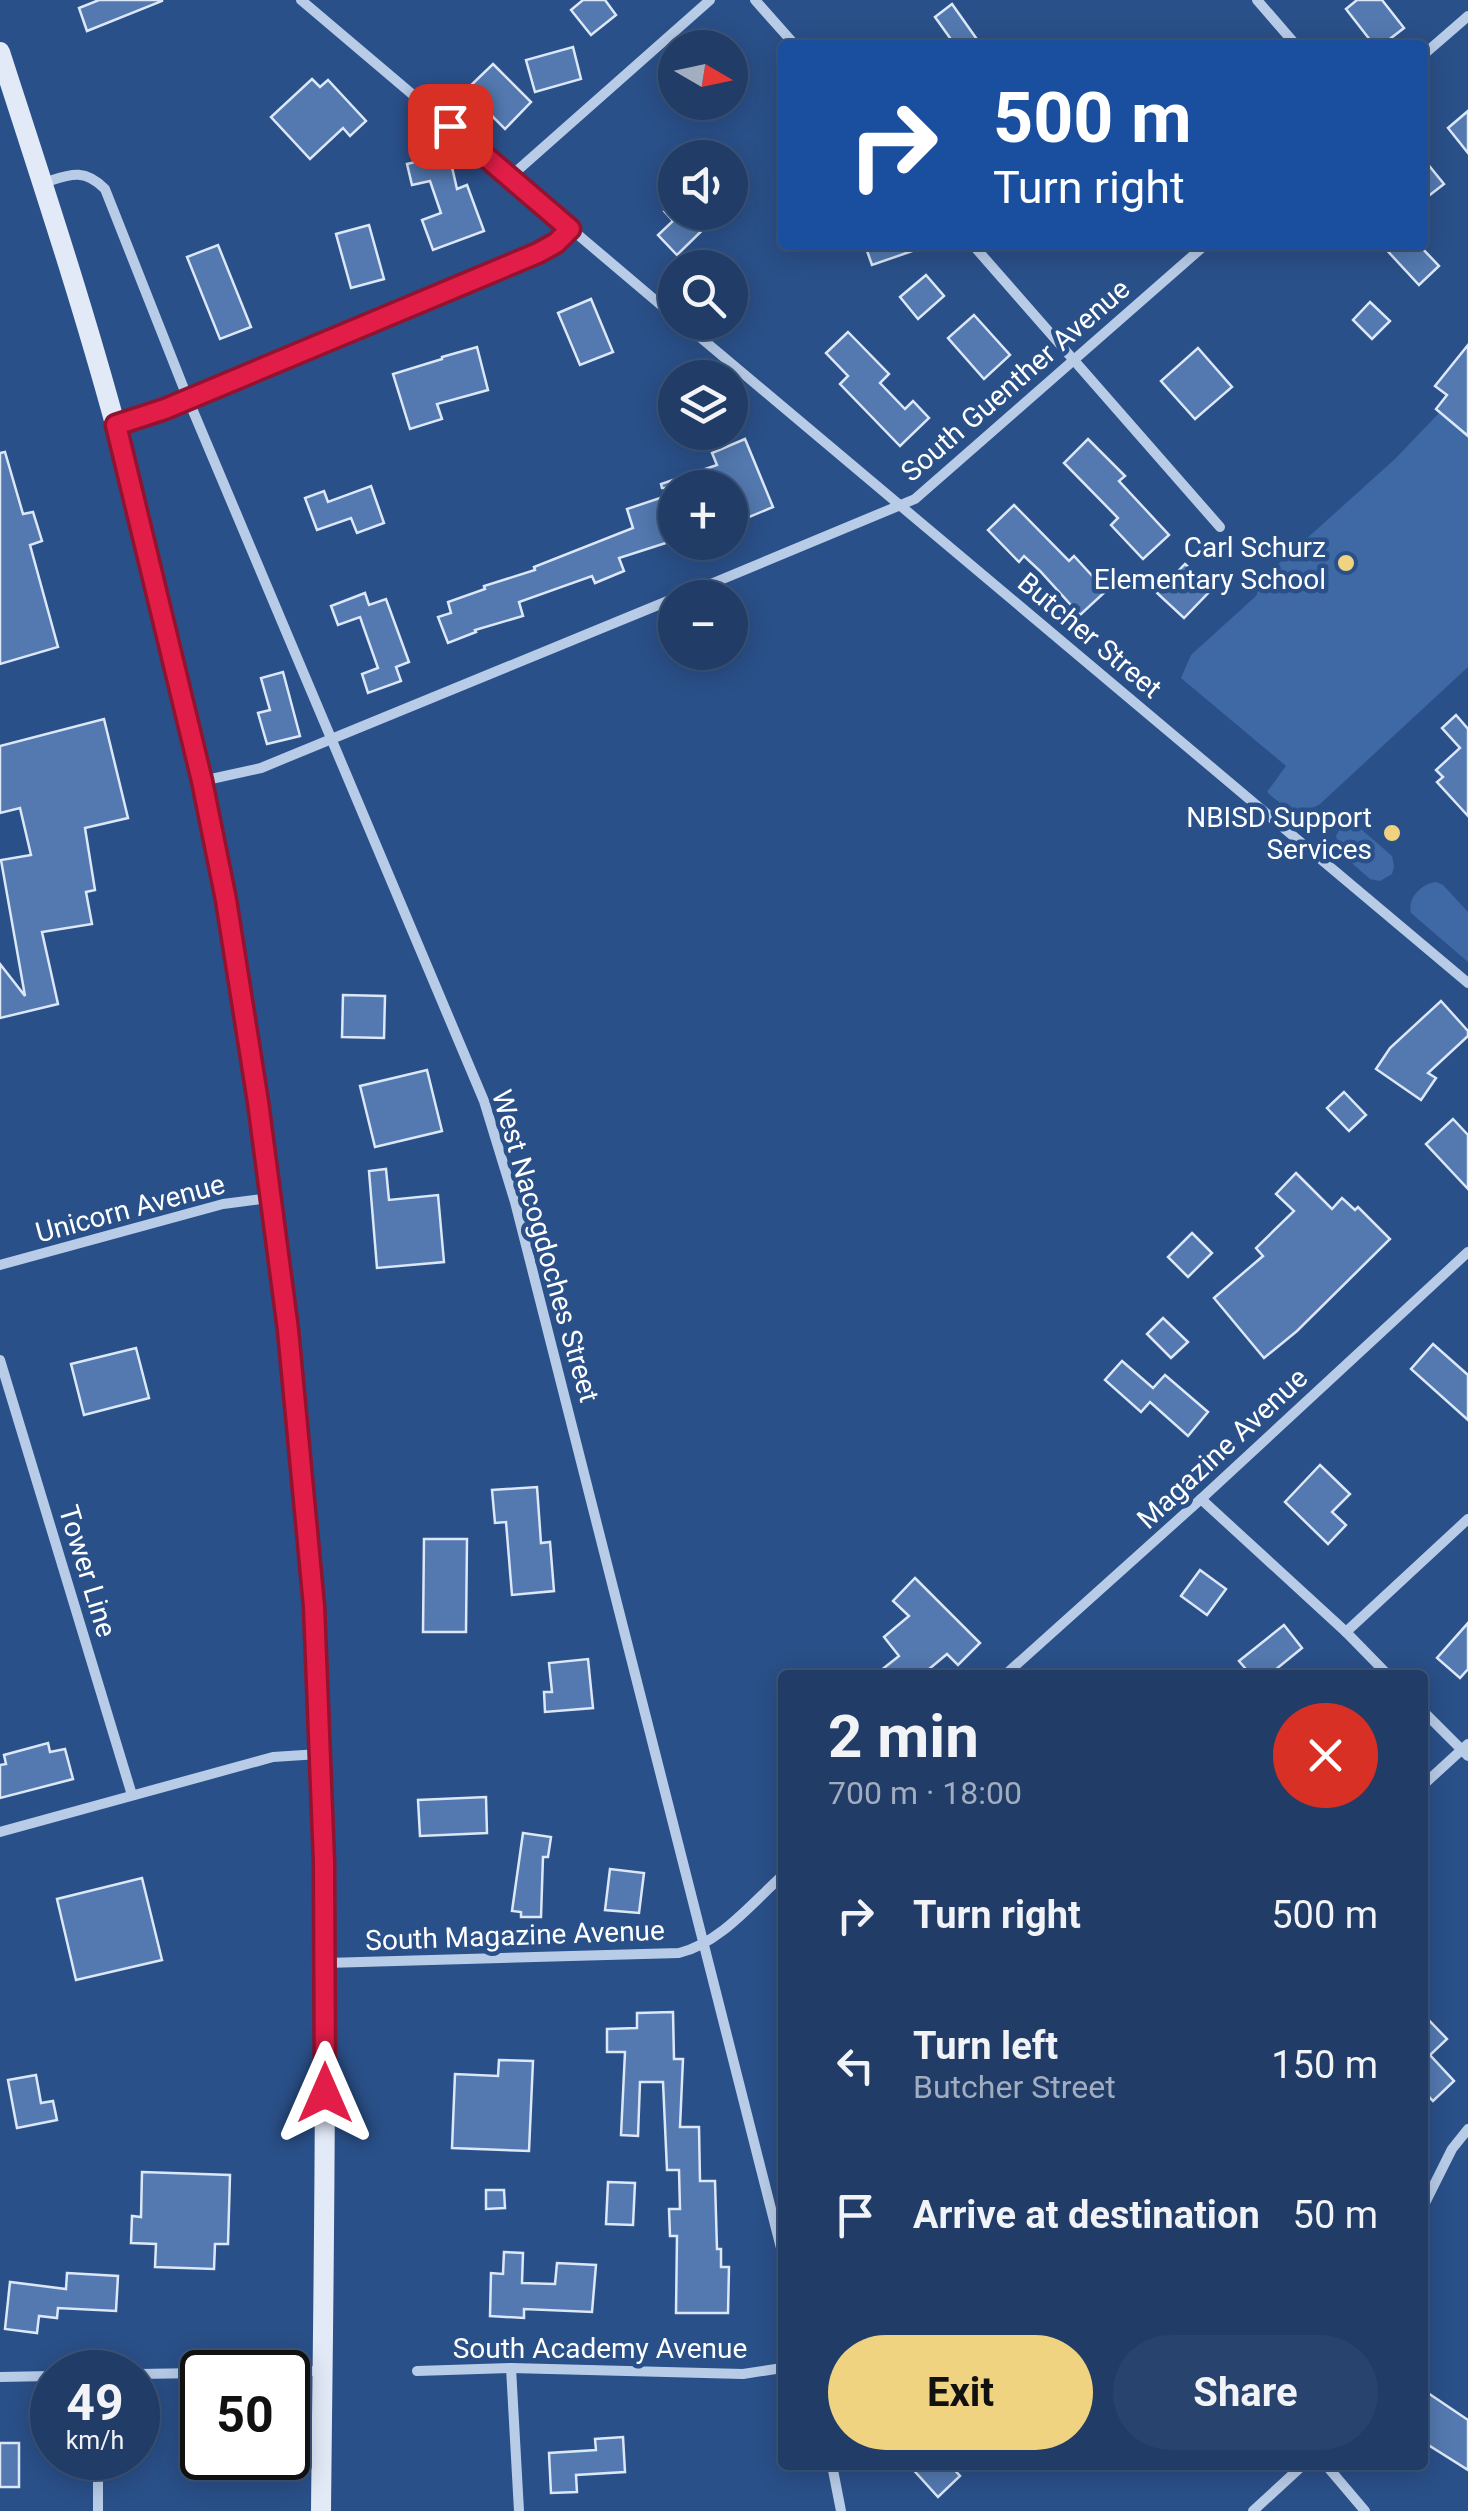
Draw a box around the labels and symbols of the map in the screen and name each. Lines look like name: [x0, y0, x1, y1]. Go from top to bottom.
north arrow: [658, 30, 748, 120]
pin: [408, 84, 493, 169]
street label: South Guenther Avenue: [894, 272, 1136, 489]
place label: Carl Schurz Elementary School: [1094, 531, 1326, 596]
marker: Carl Schurz Elementary School: [1335, 552, 1357, 574]
street label: Butcher Street: [1011, 566, 1168, 705]
place label: NBISD Support Services: [1186, 801, 1372, 866]
marker: NBISD Support Services: [1381, 822, 1403, 844]
street label: West Nacogdoches Street: [485, 1086, 606, 1406]
street label: Unicorn Avenue: [32, 1167, 228, 1250]
street label: Magazine Avenue: [1131, 1361, 1314, 1536]
street label: Tower Line: [52, 1501, 123, 1641]
street label: South Magazine Avenue: [365, 1914, 665, 1957]
position arrow: [273, 2041, 377, 2145]
street label: South Academy Avenue: [453, 2332, 747, 2365]
speed limit sign: 50: [180, 2350, 310, 2480]

